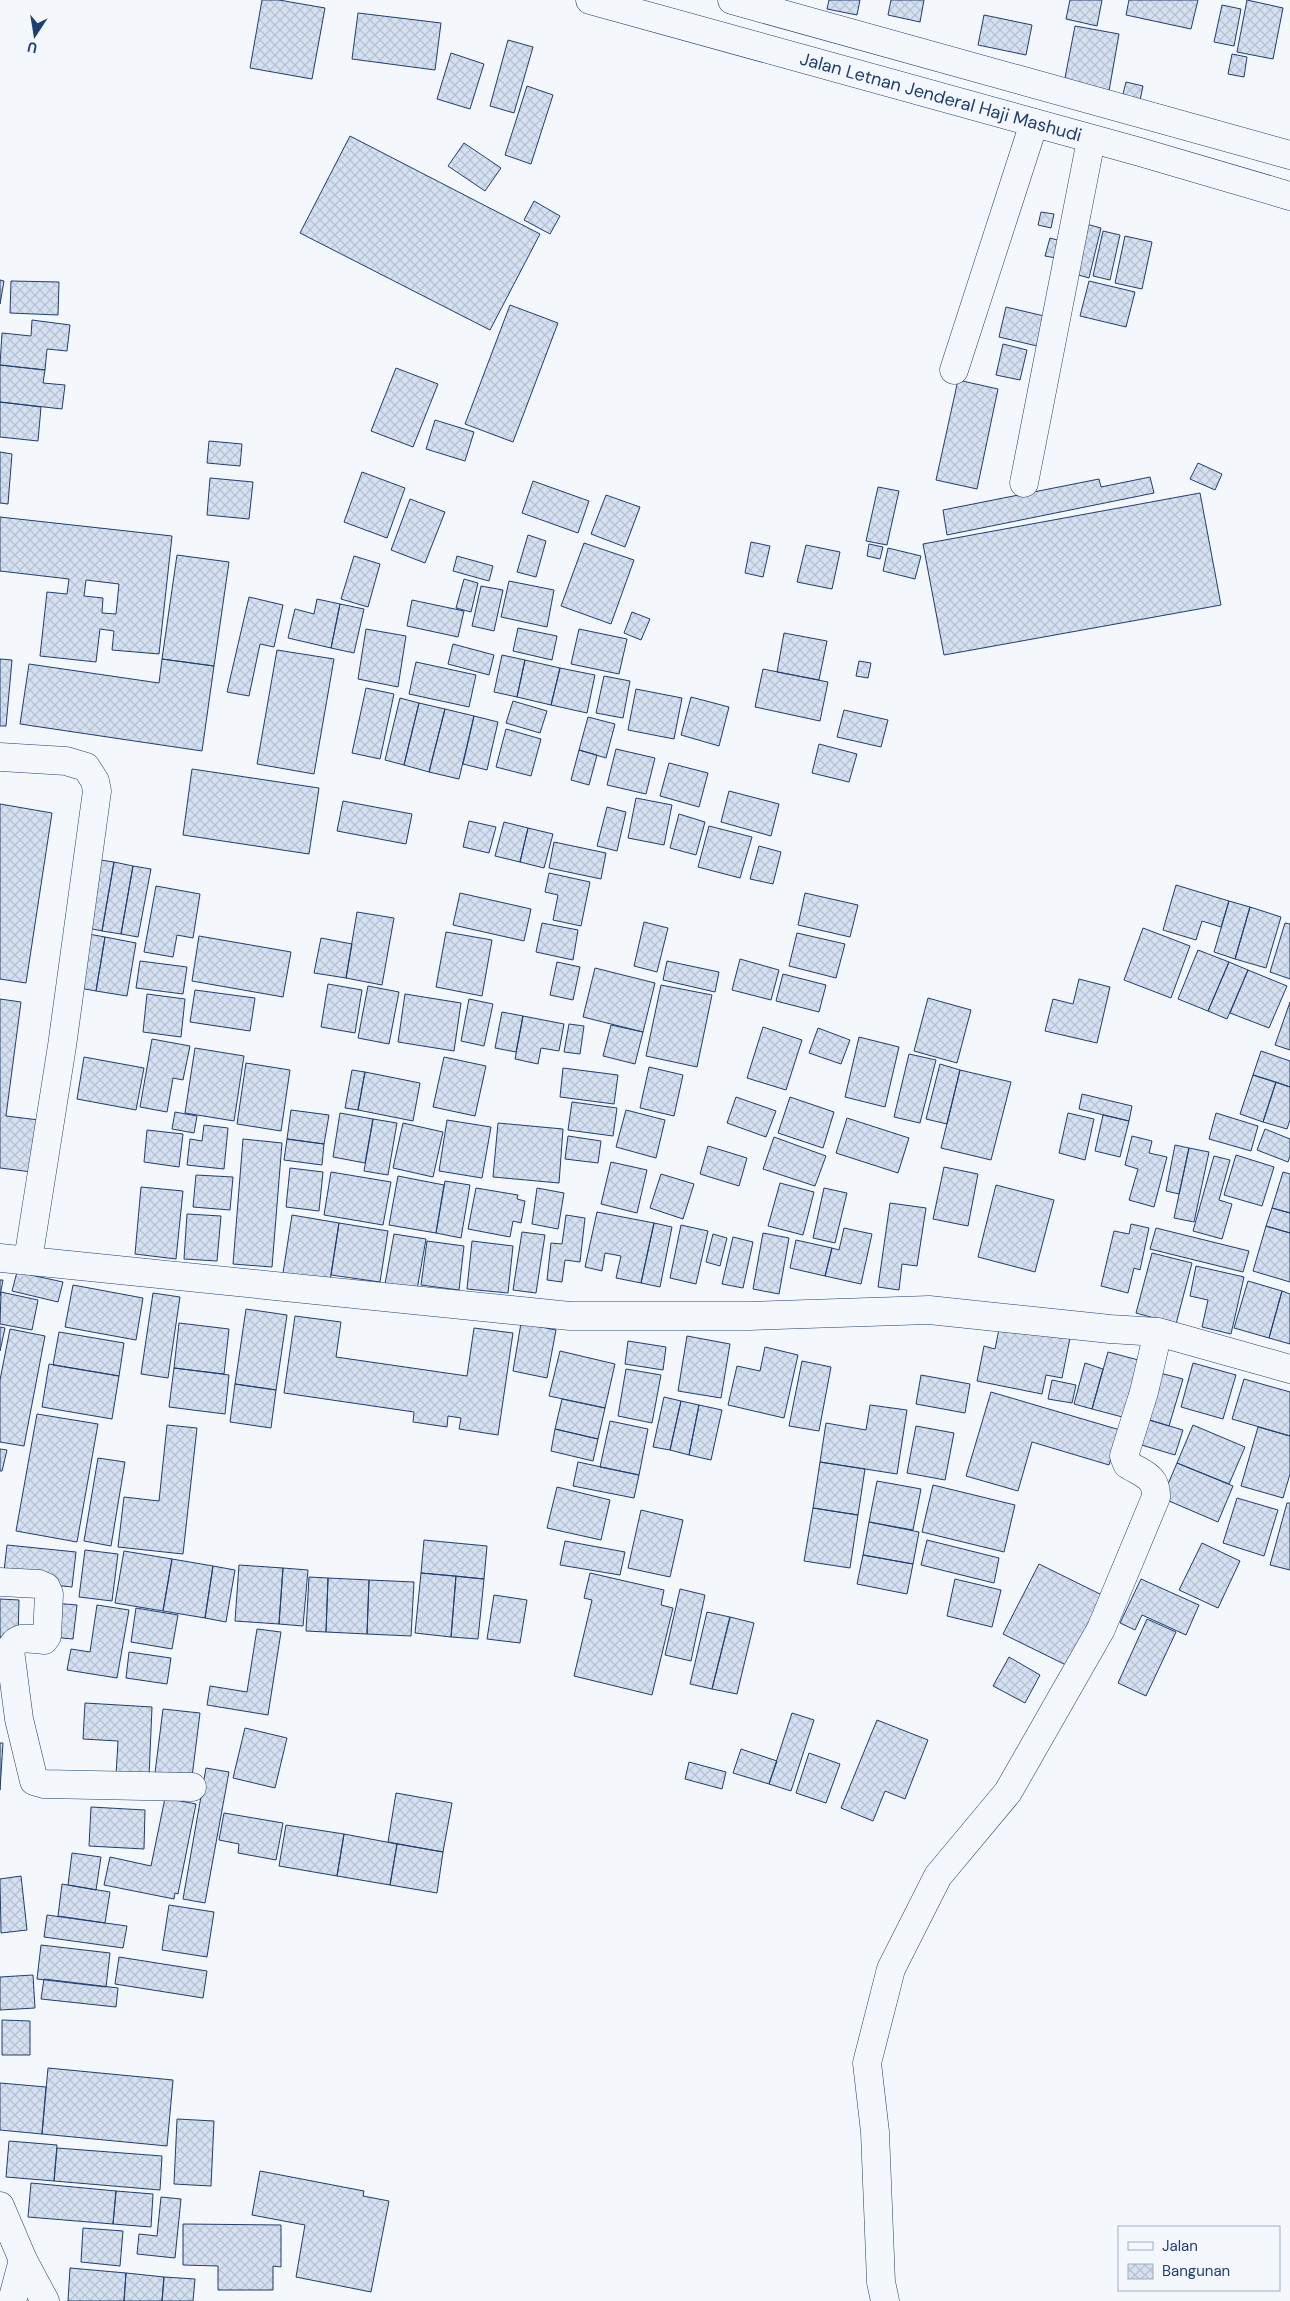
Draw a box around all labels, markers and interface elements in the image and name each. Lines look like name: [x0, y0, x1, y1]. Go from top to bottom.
north arrow: [10, 10, 60, 60]
text: U: [26, 38, 39, 58]
street label: Jalan Letnan Jenderal Haji Mashudi: [797, 47, 1084, 147]
legend: [1118, 2226, 1280, 2291]
text: Jalan: [1162, 2236, 1198, 2256]
text: Bangunan: [1162, 2261, 1230, 2281]

